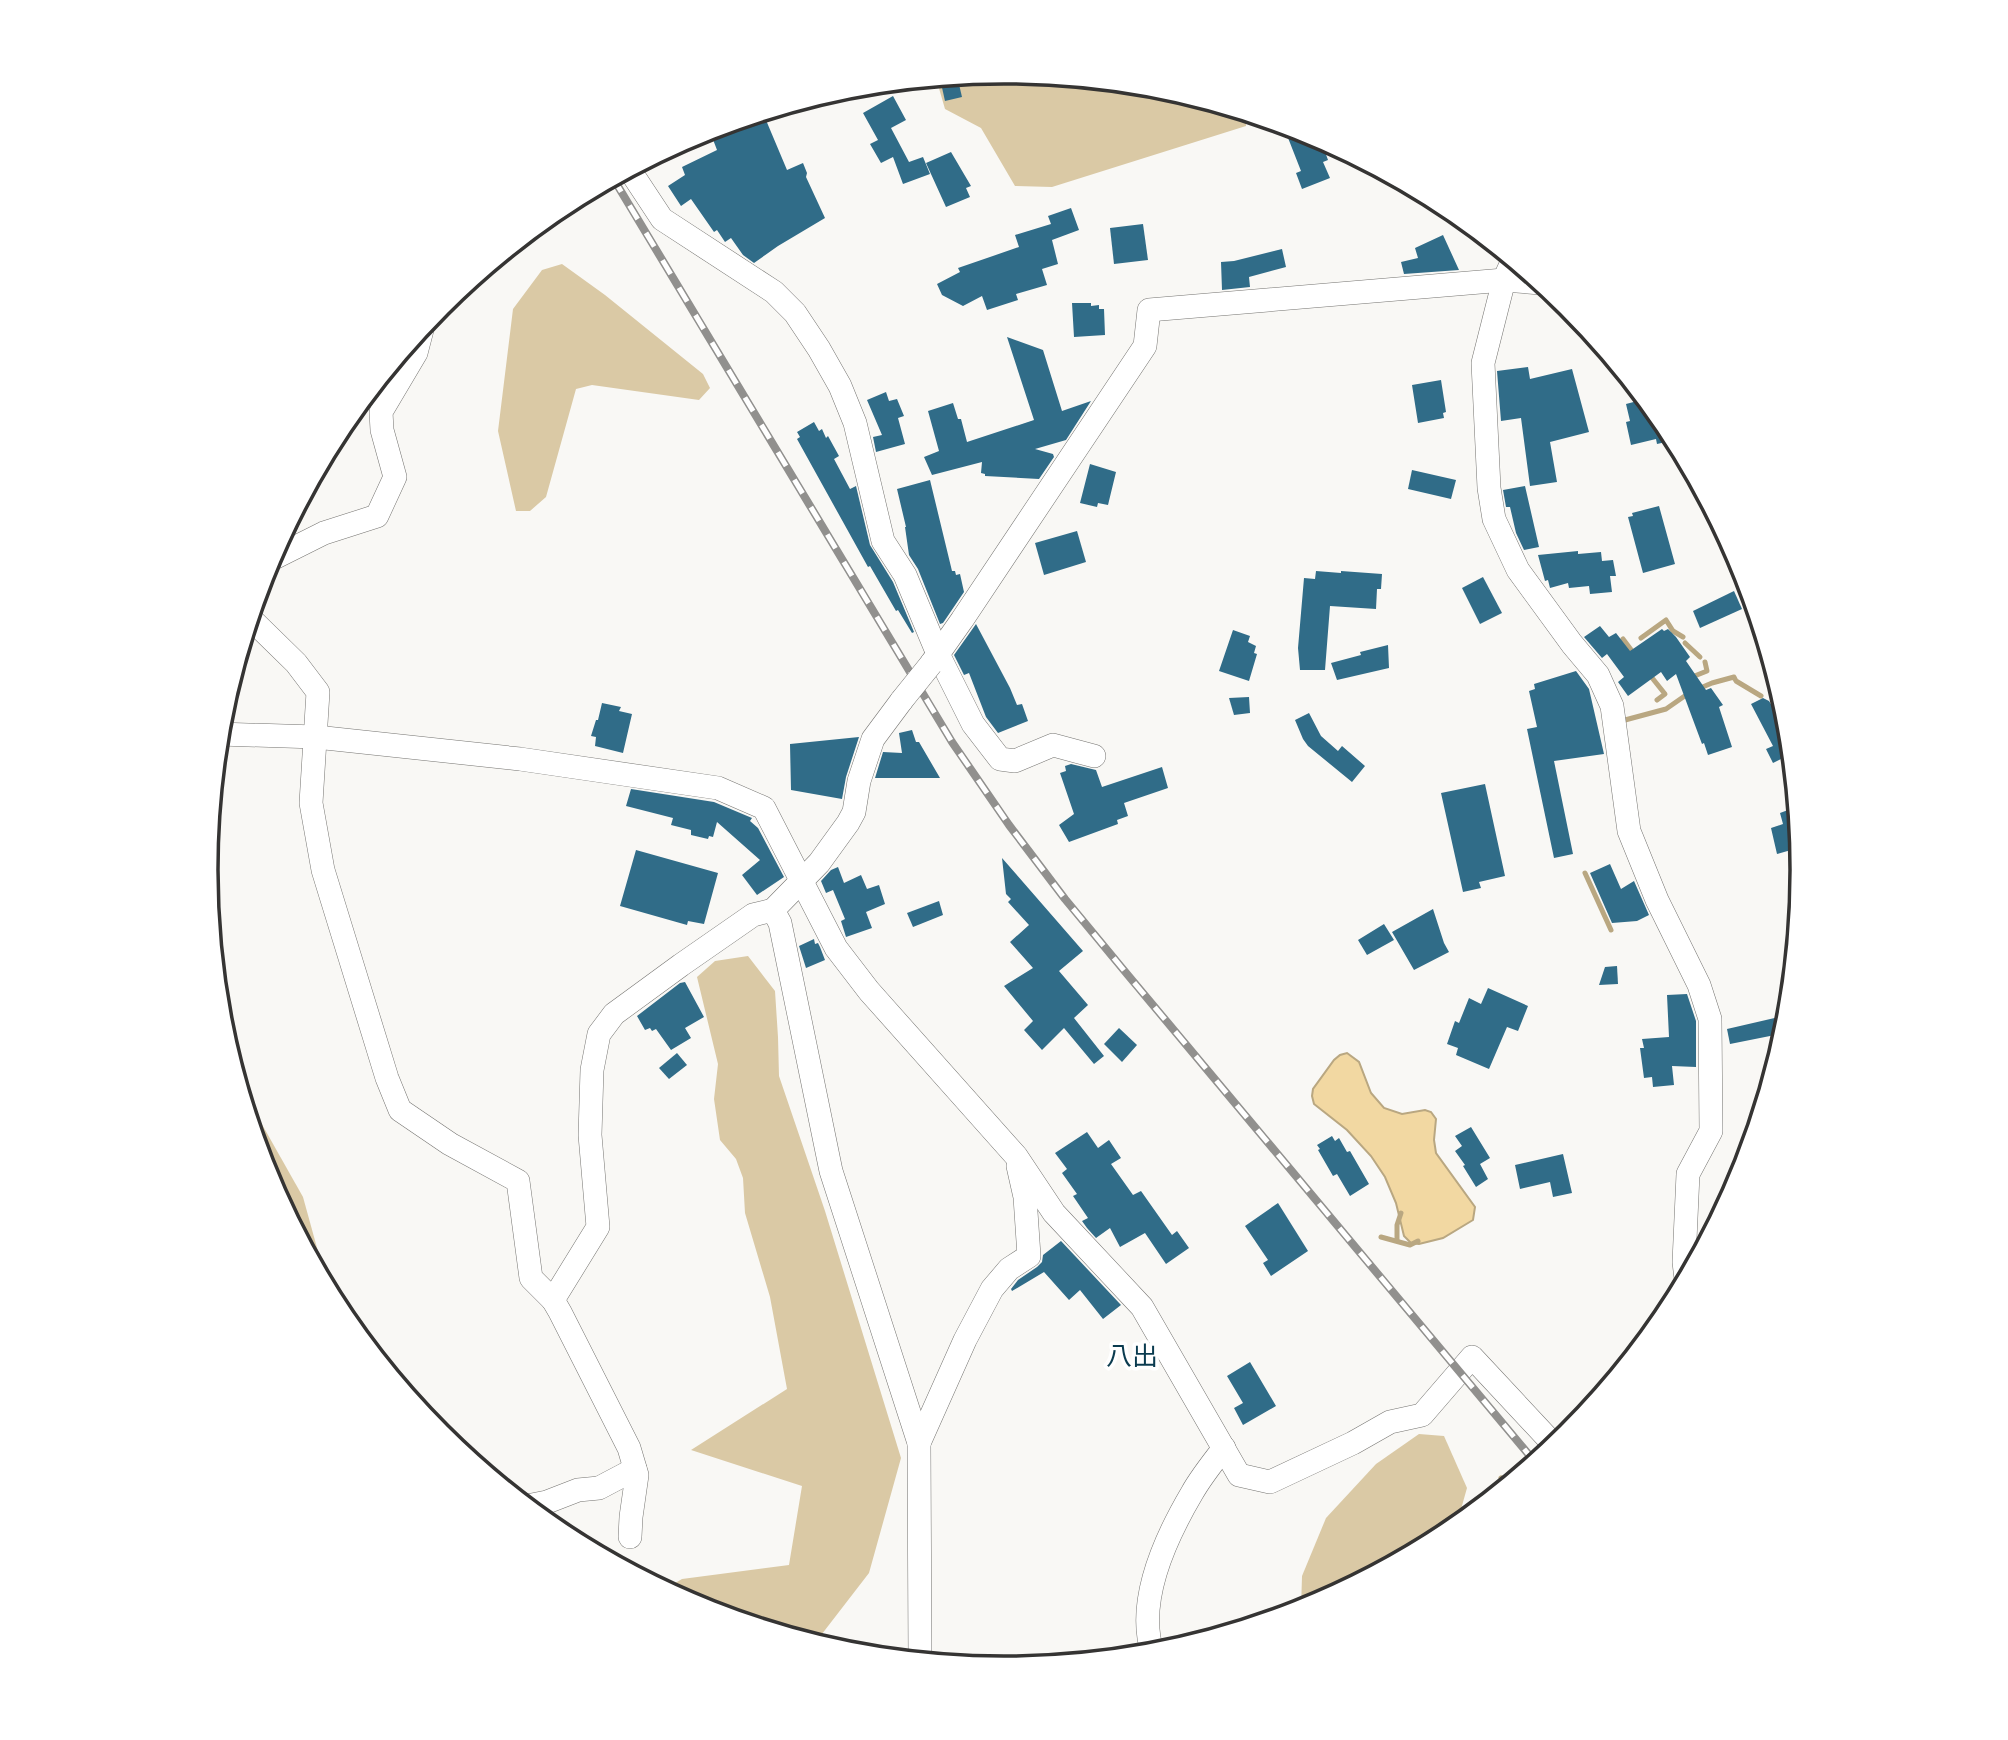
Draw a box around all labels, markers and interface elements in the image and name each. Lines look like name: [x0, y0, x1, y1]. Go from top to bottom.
district label: 八出: [1106, 1341, 1158, 1372]

